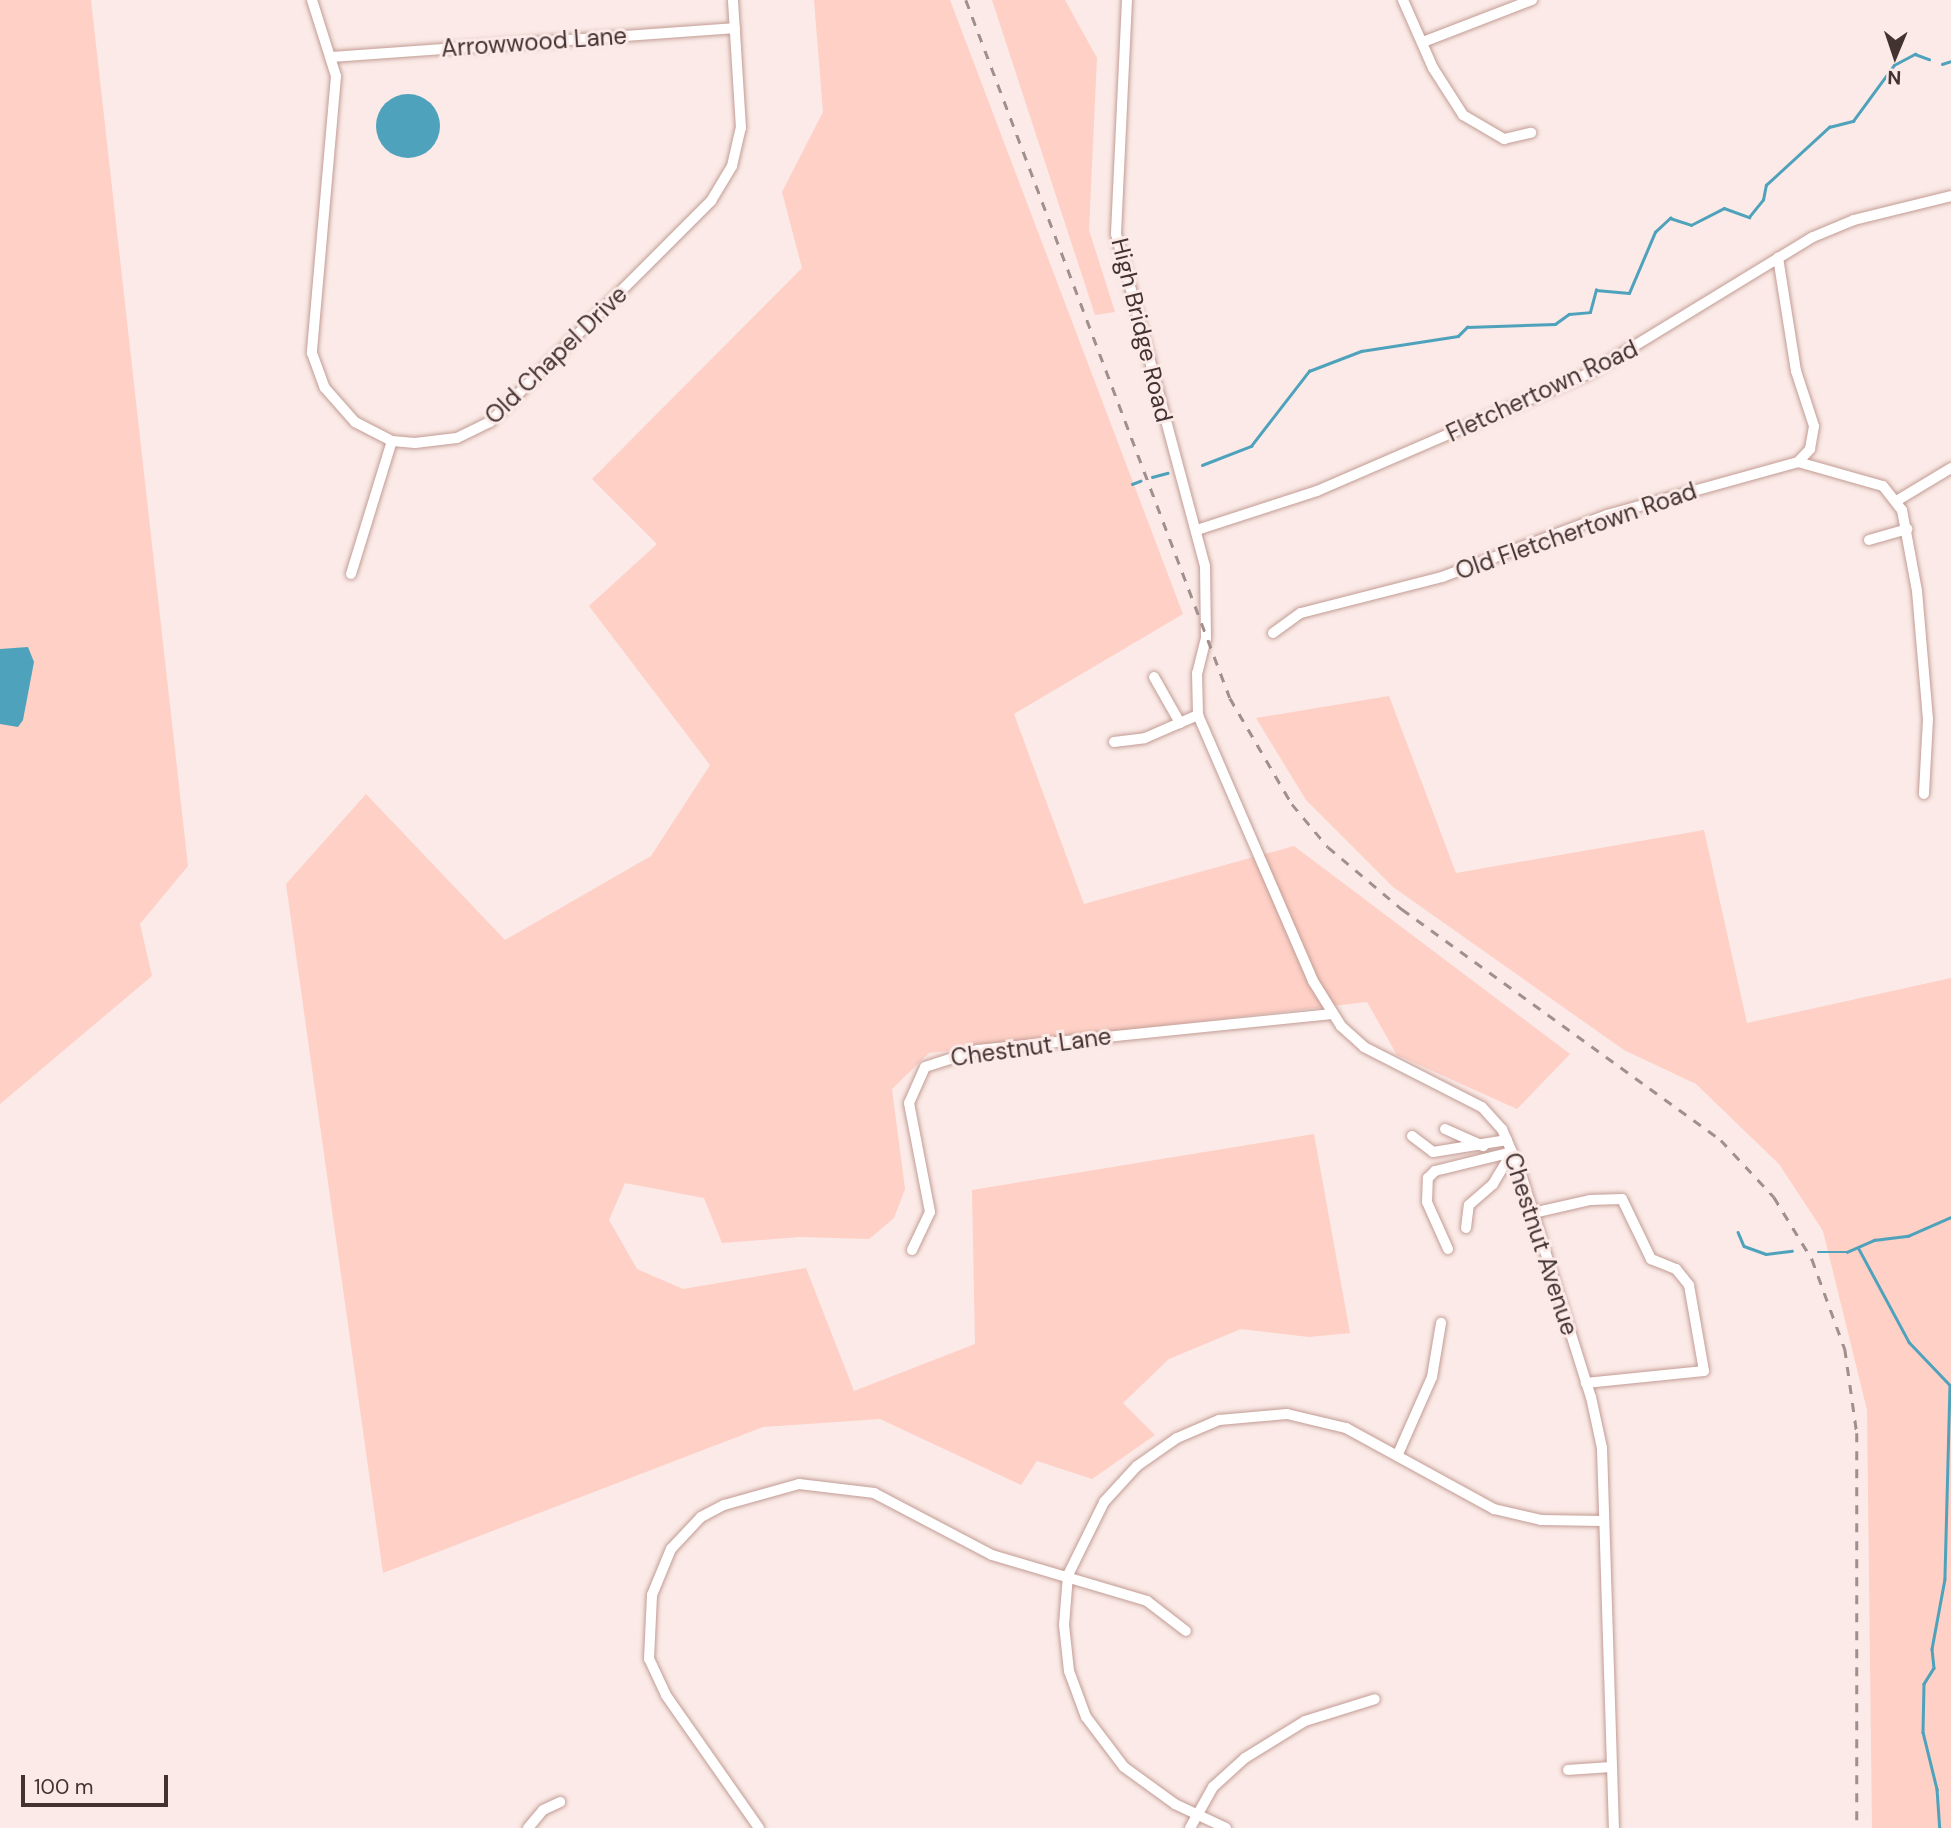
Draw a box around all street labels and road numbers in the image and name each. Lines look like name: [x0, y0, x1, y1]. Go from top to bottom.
street label: Arrowwood Lane: [440, 21, 628, 63]
street label: High Bridge Road: [1105, 235, 1179, 425]
street label: Old Chapel Drive: [479, 280, 633, 430]
street label: Fletchertown Road: [1442, 334, 1642, 448]
street label: Old Fletchertown Road: [1452, 476, 1700, 586]
street label: Chestnut Lane: [949, 1021, 1113, 1073]
street label: Chestnut Avenue: [1498, 1149, 1584, 1339]

